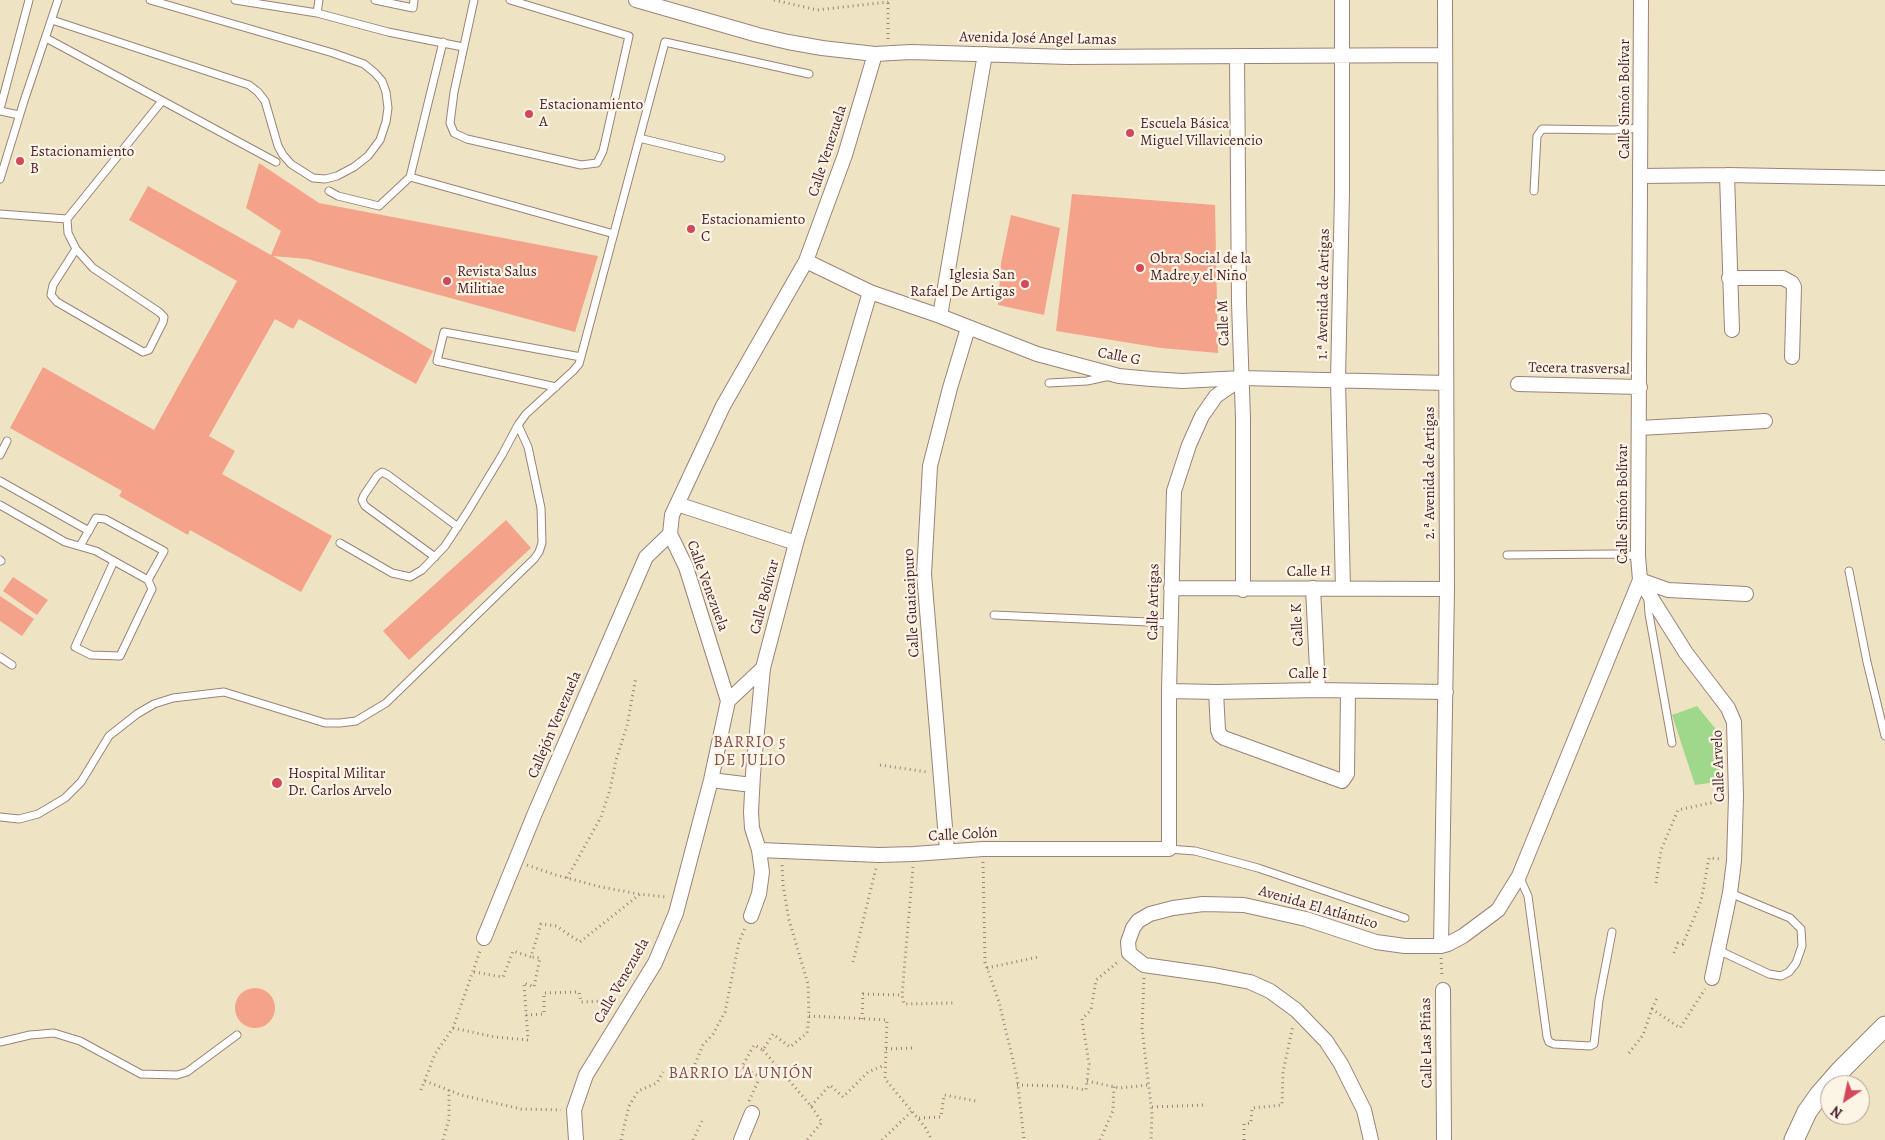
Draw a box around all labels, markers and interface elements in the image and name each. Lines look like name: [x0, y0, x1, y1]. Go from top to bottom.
street label: Avenida José Angel Lamas: [959, 29, 1117, 49]
street label: Calle Simón Bolívar: [1616, 39, 1634, 159]
place label: Estacionamiento A: [539, 96, 643, 131]
street label: Calle Venezuela: [805, 103, 851, 199]
marker: Estacionamiento A: [523, 108, 535, 120]
place label: Escuela Básica Miguel Villavicencio: [1140, 115, 1263, 150]
marker: Escuela Básica Miguel Villavicencio: [1124, 127, 1136, 139]
place label: Estacionamiento B: [30, 143, 134, 178]
marker: Estacionamiento B: [14, 155, 26, 167]
place label: Estacionamiento C: [701, 211, 805, 246]
marker: Estacionamiento C: [685, 223, 697, 235]
street label: 1.ª Avenida de Artigas: [1314, 228, 1334, 360]
place label: Obra Social de la Madre y el Niño: [1150, 250, 1251, 285]
marker: Obra Social de la Madre y el Niño: [1134, 262, 1146, 274]
place label: Revista Salus Militiae: [457, 263, 537, 298]
place label: Iglesia San Rafael De Artigas: [910, 266, 1015, 301]
marker: Revista Salus Militiae: [441, 275, 453, 287]
marker: Iglesia San Rafael De Artigas: [1019, 278, 1031, 290]
street label: Calle M: [1214, 300, 1234, 346]
street label: Calle G: [1096, 344, 1142, 370]
street label: Tecera trasversal: [1528, 359, 1630, 379]
street label: 2.ª Avenida de Artigas: [1421, 406, 1439, 540]
street label: Calle Simón Bolívar: [1614, 444, 1632, 564]
street label: Calle Venezuela: [682, 538, 732, 634]
street label: Calle Guaicaipuro: [900, 548, 924, 658]
street label: Calle Bolívar: [746, 558, 784, 636]
street label: Calle Artigas: [1144, 563, 1164, 641]
street label: Calle H: [1286, 563, 1332, 581]
street label: Calle K: [1288, 603, 1308, 647]
street label: Calle I: [1289, 665, 1327, 683]
street label: Callejón Venezuela: [524, 669, 586, 781]
street label: Calle Arvelo: [1709, 730, 1729, 802]
district label: BARRIO 5 DE JULIO: [712, 733, 788, 771]
place label: Hospital Militar Dr. Carlos Arvelo: [288, 765, 392, 800]
marker: Hospital Militar Dr. Carlos Arvelo: [270, 776, 284, 790]
street label: Calle Colón: [928, 824, 998, 846]
street label: Avenida El Atlántico: [1256, 882, 1380, 934]
street label: Calle Venezuela: [590, 935, 654, 1027]
street label: Calle Las Piñas: [1417, 997, 1437, 1089]
district label: BARRIO LA UNIÓN: [667, 1064, 815, 1084]
north arrow: [1820, 1075, 1870, 1125]
text: N: [1827, 1101, 1846, 1123]

